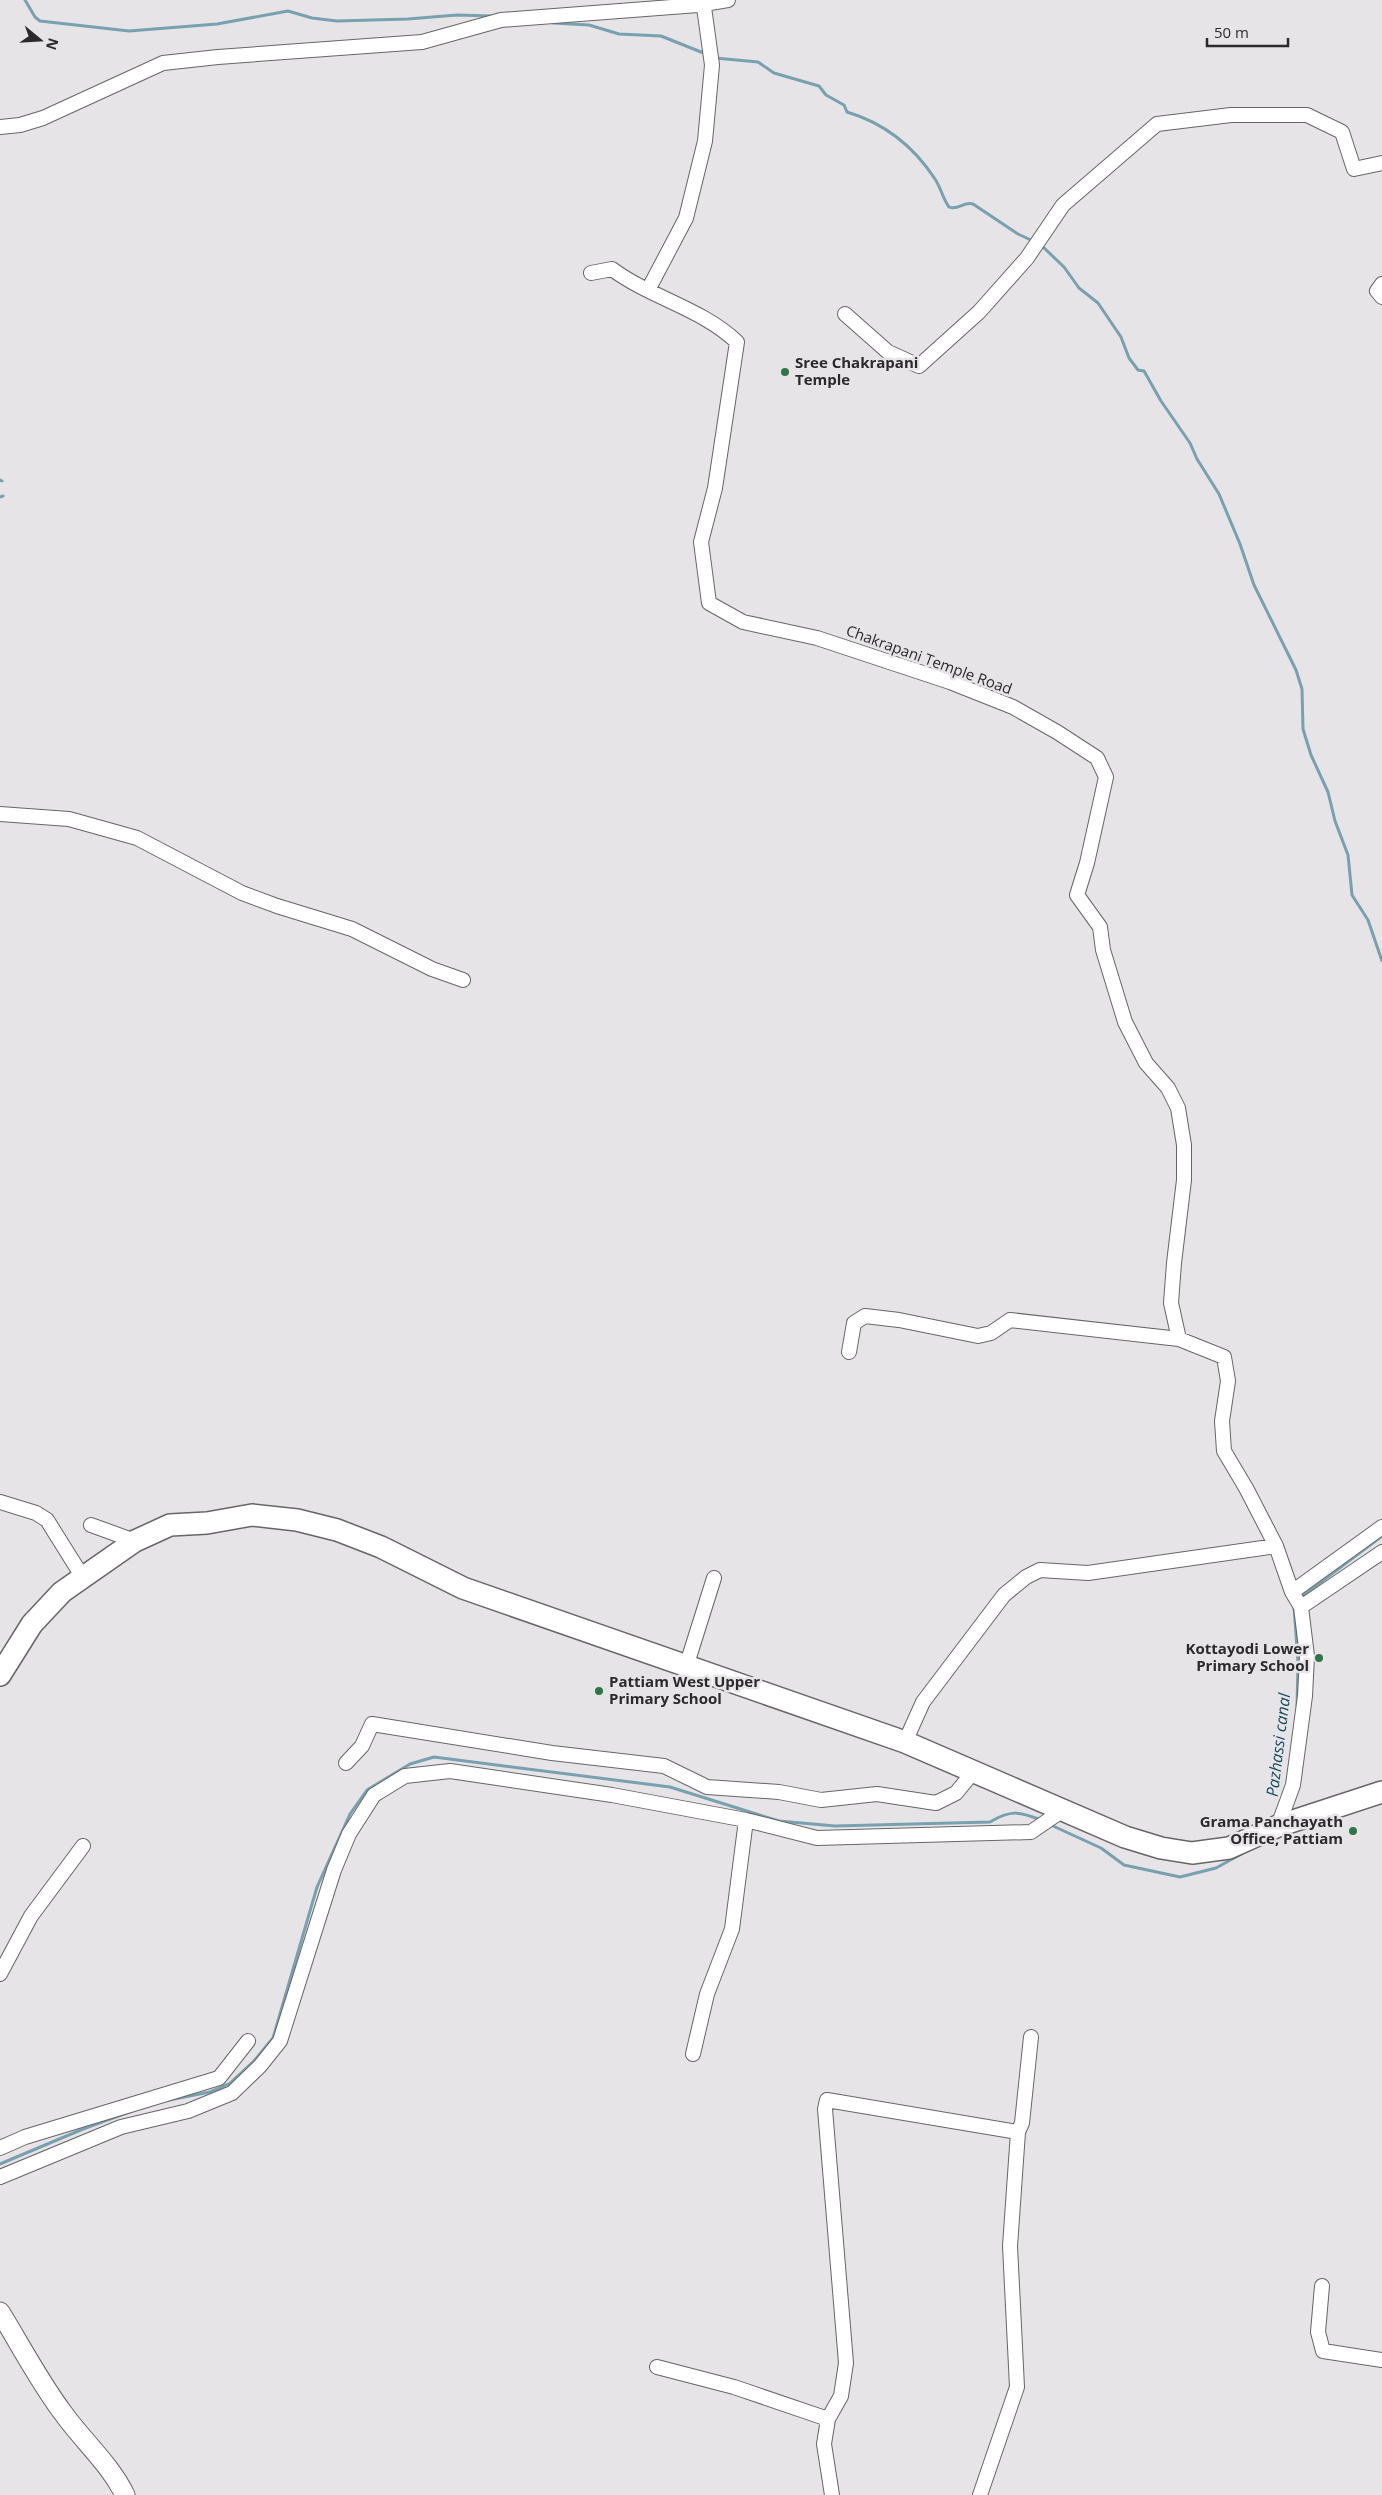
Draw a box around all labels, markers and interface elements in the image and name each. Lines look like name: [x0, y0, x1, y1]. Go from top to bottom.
north arrow: [15, 15, 65, 65]
scale bar: [1207, 15, 1288, 47]
text: 50 m: [1214, 22, 1249, 42]
text: N: [42, 36, 64, 53]
place label: Sree Chakrapani Temple: [795, 352, 918, 389]
marker: Sree Chakrapani Temple: [779, 366, 791, 378]
street label: Chakrapani Temple Road: [844, 620, 1015, 698]
place label: Kottayodi Lower Primary School: [1186, 1638, 1309, 1675]
marker: Kottayodi Lower Primary School: [1313, 1652, 1325, 1664]
place label: Pattiam West Upper Primary School: [609, 1671, 760, 1708]
marker: Pattiam West Upper Primary School: [593, 1685, 605, 1697]
water label: Pazhassi canal: [1261, 1691, 1295, 1798]
place label: Grama Panchayath Office, Pattiam: [1200, 1811, 1343, 1848]
marker: Grama Panchayath Office, Pattiam: [1347, 1825, 1359, 1837]

